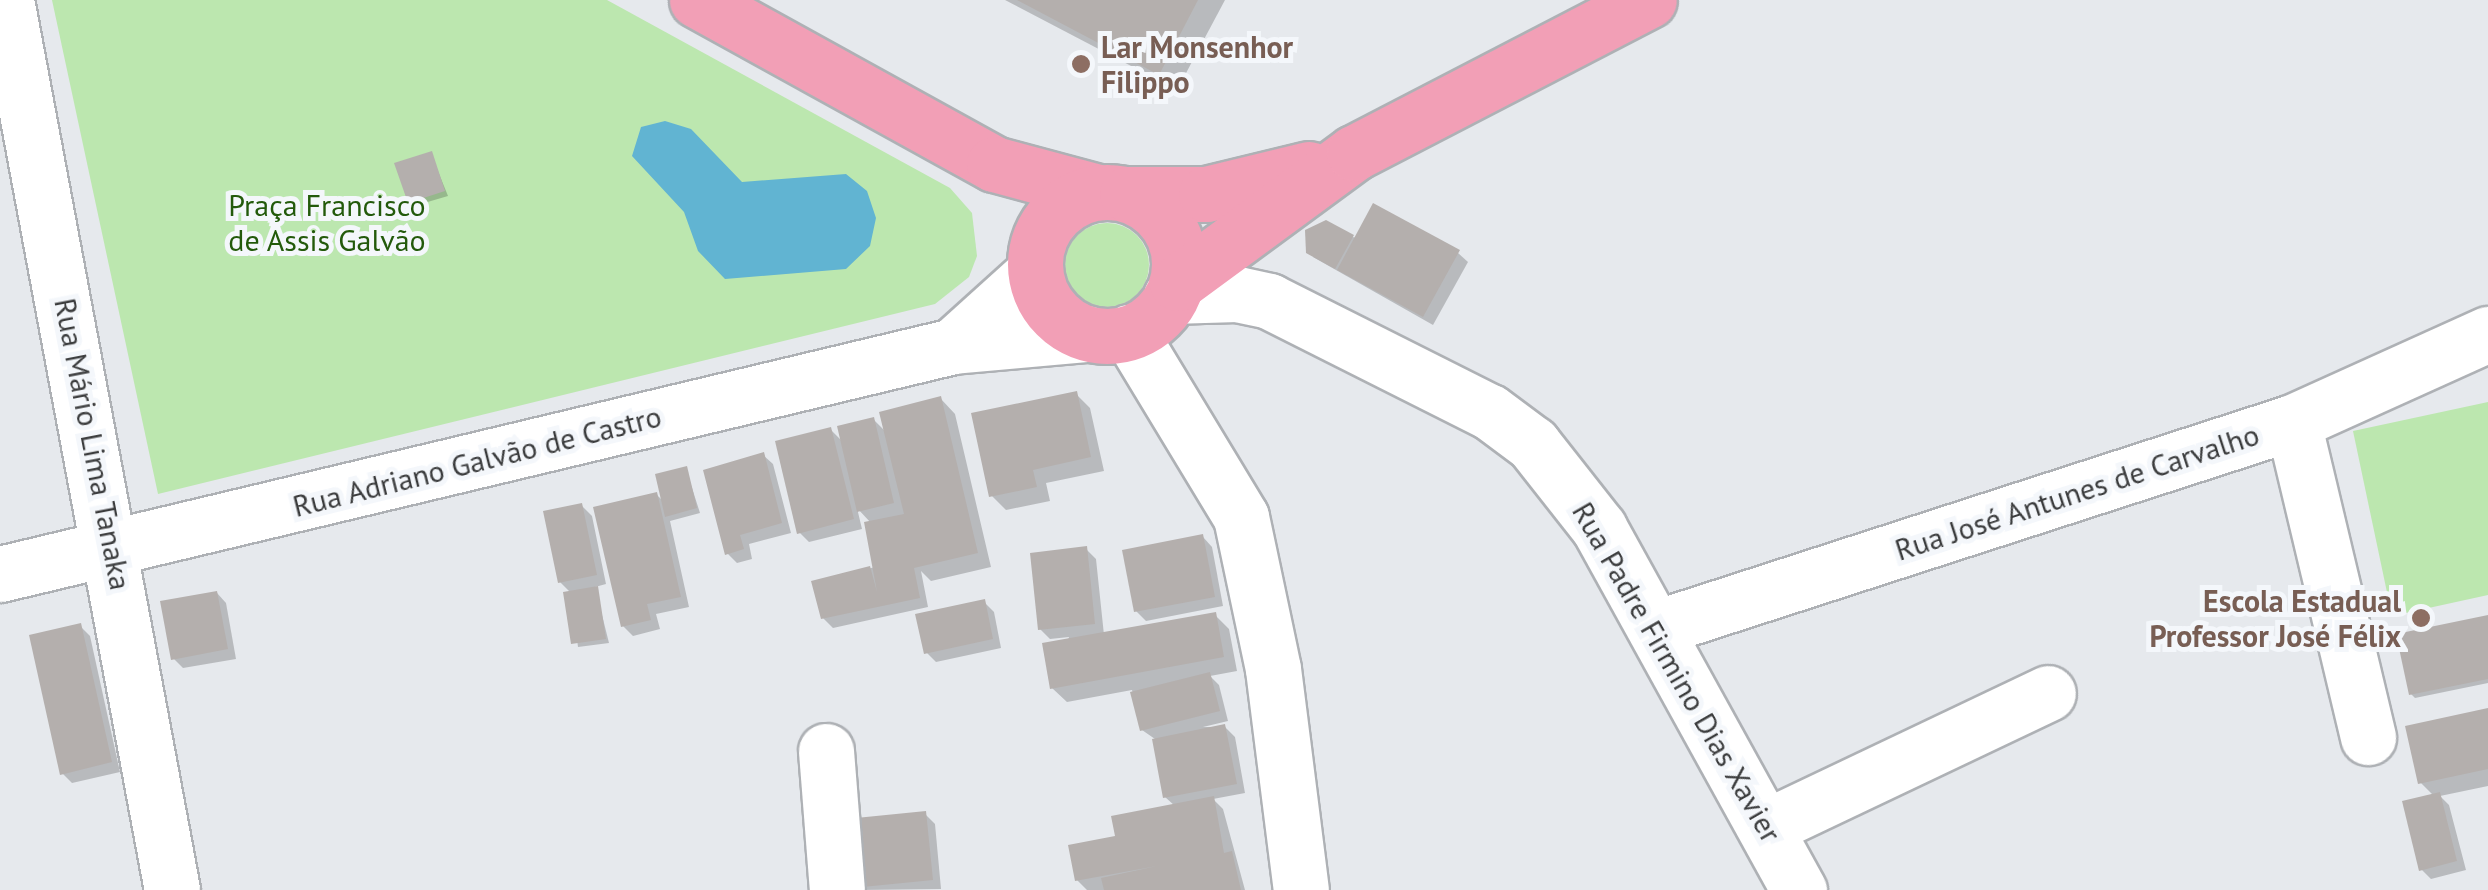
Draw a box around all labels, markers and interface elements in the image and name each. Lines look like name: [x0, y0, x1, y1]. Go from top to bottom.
place label: Lar Monsenhor Filippo: [1101, 29, 1293, 100]
marker: Lar Monsenhor Filippo: [1070, 53, 1092, 75]
park label: Praça Francisco de Assis Galvão: [228, 187, 426, 258]
street label: Rua Mário Lima Tanaka: [47, 295, 139, 593]
street label: Rua Adriano Galvão de Castro: [289, 398, 665, 524]
street label: Rua José Antunes de Carvalho: [1890, 416, 2264, 568]
street label: Rua Padre Firmino Dias Xavier: [1565, 495, 1789, 849]
place label: Escola Estadual Professor José Félix: [2149, 583, 2401, 654]
marker: Escola Estadual Professor José Félix: [2410, 607, 2432, 629]

